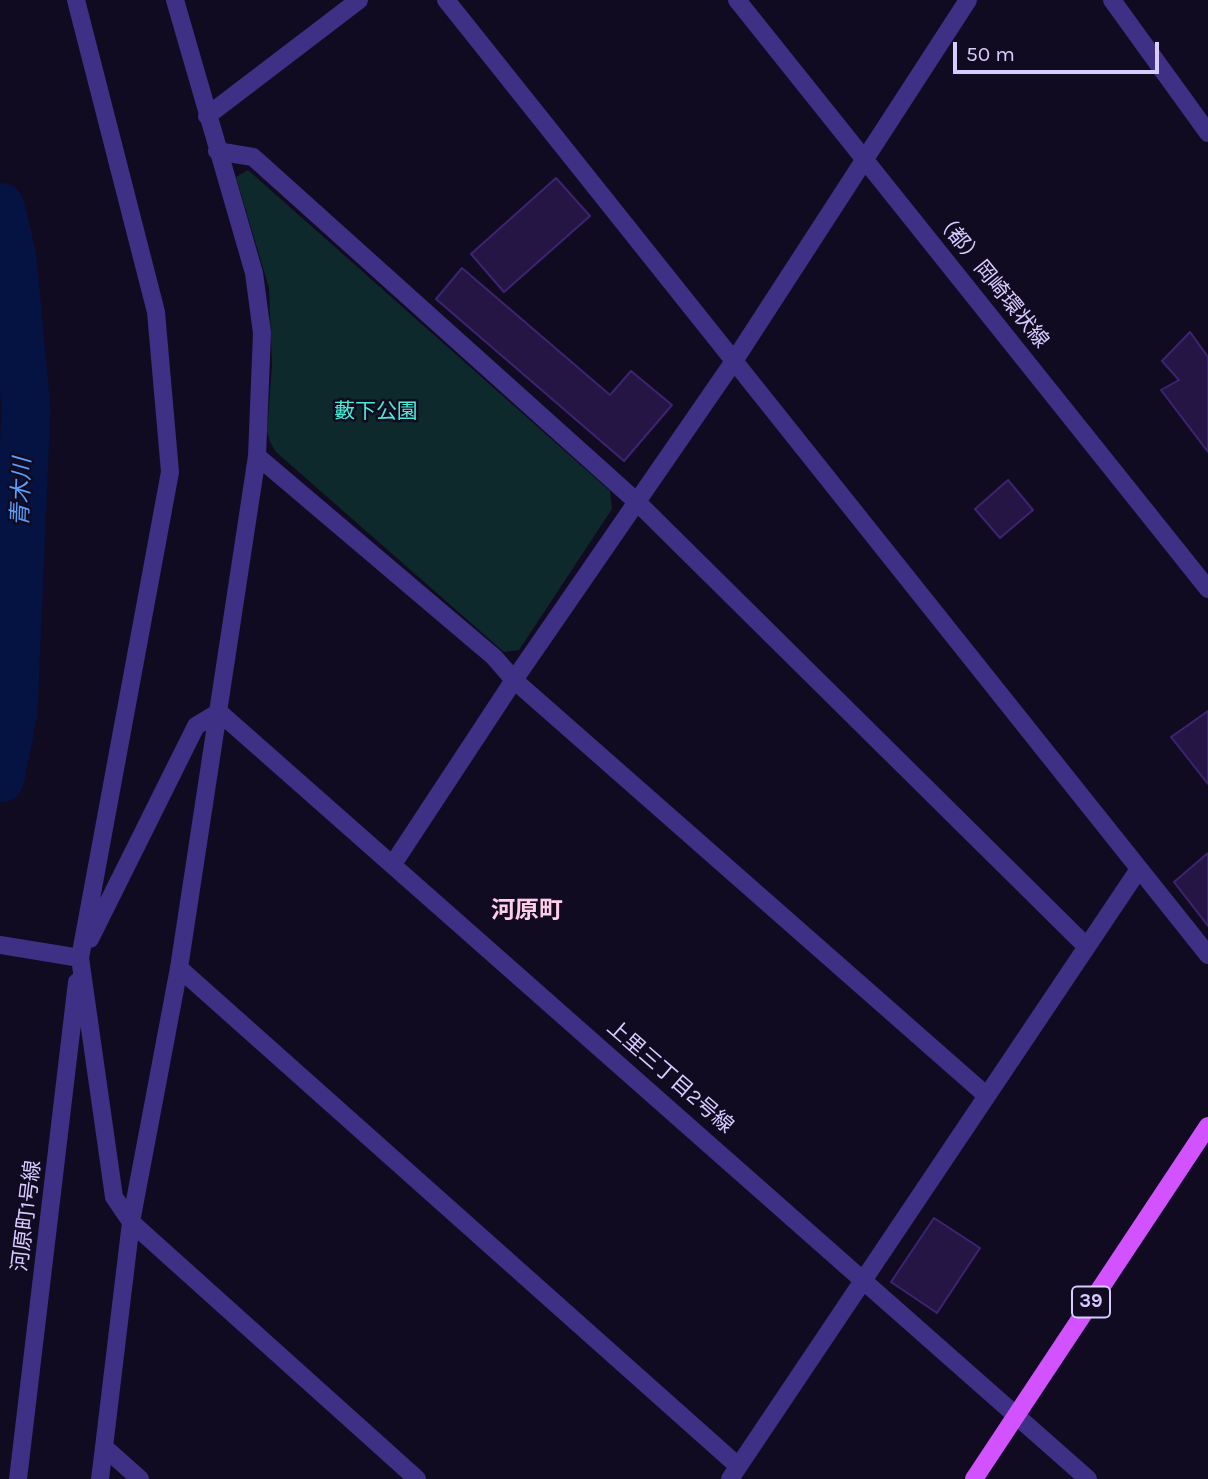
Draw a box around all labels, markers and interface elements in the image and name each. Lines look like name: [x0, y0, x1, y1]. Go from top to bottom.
scale bar: [956, 28, 1162, 72]
text: 50 m: [966, 42, 1015, 66]
street label: （都）岡崎環状線: [928, 207, 1054, 353]
park label: 藪下公園: [334, 399, 418, 425]
water label: 青木川: [7, 457, 37, 527]
district label: 河原町: [491, 897, 563, 925]
street label: 上里三丁目2号線: [602, 1015, 738, 1139]
street label: 河原町1号線: [8, 1159, 46, 1273]
road number: 39: [1072, 1286, 1110, 1318]

